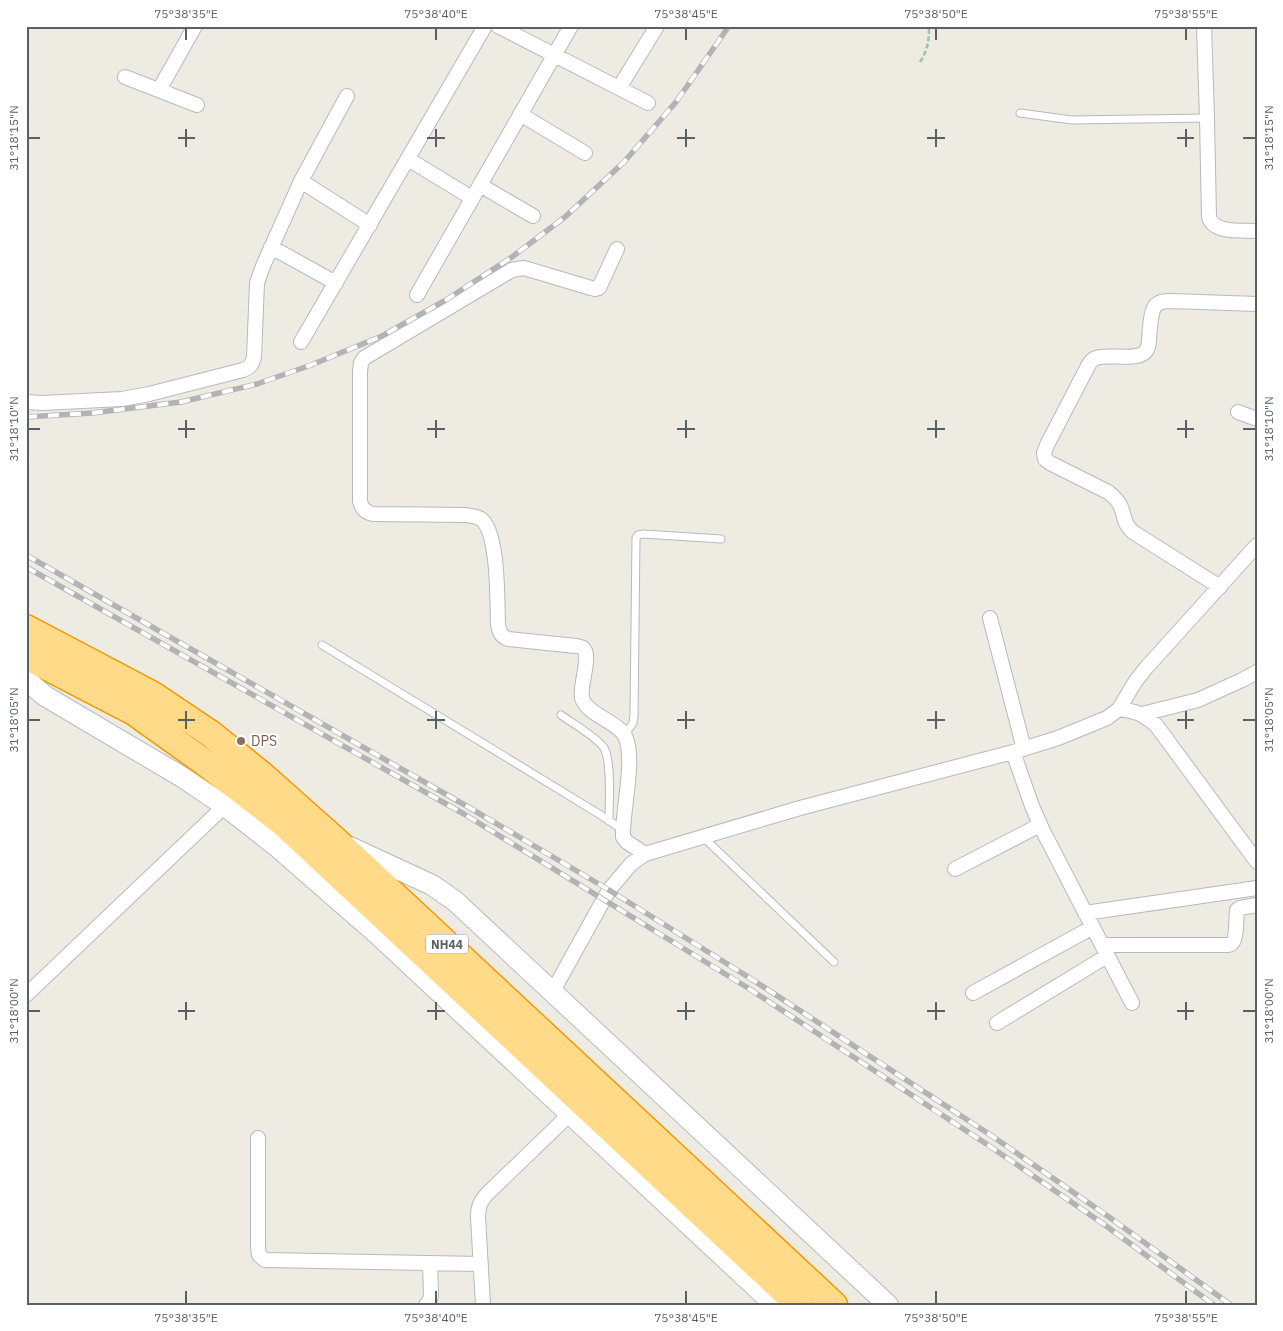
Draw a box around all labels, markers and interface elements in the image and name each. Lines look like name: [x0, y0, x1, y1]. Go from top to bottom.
text: 75°38'35"E: [154, 6, 218, 21]
text: 75°38'40"E: [404, 6, 468, 21]
text: 75°38'45"E: [654, 6, 718, 21]
text: 75°38'50"E: [904, 6, 968, 21]
text: 75°38'55"E: [1154, 6, 1218, 21]
text: 31°18'15"N: [6, 105, 21, 171]
text: 31°18'15"N: [1261, 105, 1276, 171]
text: 31°18'10"N: [6, 396, 21, 462]
text: 31°18'10"N: [1261, 396, 1276, 462]
text: 31°18'05"N: [6, 687, 21, 753]
text: 31°18'05"N: [1261, 687, 1276, 753]
place label: DPS: [251, 732, 277, 750]
marker: DPS: [235, 735, 247, 747]
road number: NH44: [426, 934, 468, 954]
text: 31°18'00"N: [6, 978, 21, 1044]
text: 31°18'00"N: [1261, 978, 1276, 1044]
text: 75°38'35"E: [154, 1310, 218, 1325]
text: 75°38'40"E: [404, 1310, 468, 1325]
text: 75°38'45"E: [654, 1310, 718, 1325]
text: 75°38'50"E: [904, 1310, 968, 1325]
text: 75°38'55"E: [1154, 1310, 1218, 1325]

